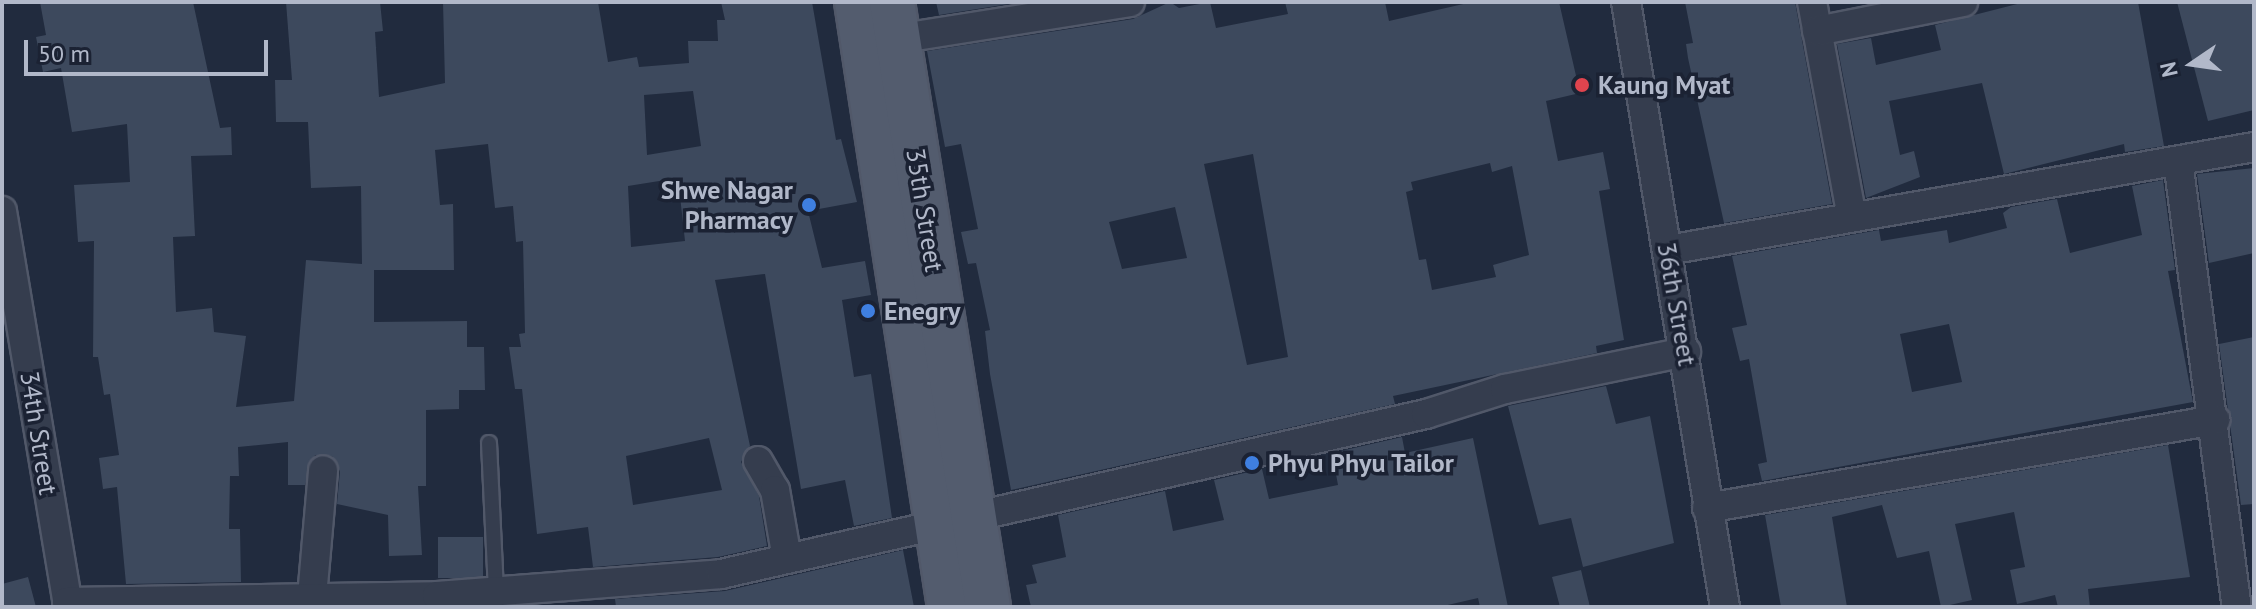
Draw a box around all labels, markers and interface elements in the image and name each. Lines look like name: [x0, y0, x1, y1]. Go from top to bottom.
scale bar: [28, 24, 272, 74]
north arrow: [2152, 24, 2232, 104]
text: 50 m: [38, 38, 90, 69]
text: N: [2153, 59, 2184, 80]
place label: Kaung Myat: [1598, 69, 1730, 101]
marker: Kaung Myat: [1573, 76, 1591, 94]
street label: 35th Street: [900, 146, 950, 274]
place label: Shwe Nagar Pharmacy: [661, 174, 793, 236]
marker: Shwe Nagar Pharmacy: [800, 196, 818, 214]
street label: 36th Street: [1651, 240, 1703, 368]
place label: Enegry: [884, 295, 960, 327]
marker: Enegry: [859, 302, 877, 320]
street label: 34th Street: [14, 369, 64, 497]
place label: Phyu Phyu Tailor: [1268, 447, 1455, 479]
marker: Phyu Phyu Tailor: [1243, 454, 1261, 472]

